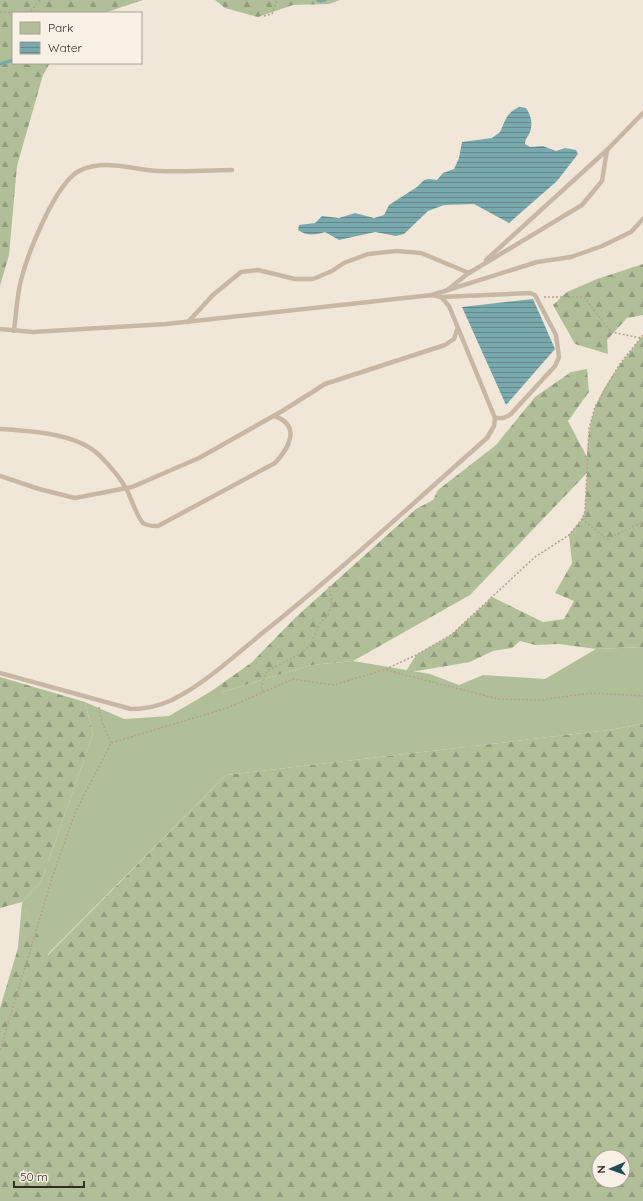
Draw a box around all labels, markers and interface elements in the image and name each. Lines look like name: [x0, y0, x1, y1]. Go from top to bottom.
legend: [12, 12, 142, 64]
text: Park: [48, 20, 73, 35]
text: Water: [48, 40, 83, 55]
north arrow: [591, 1149, 631, 1189]
scale bar: [14, 1163, 84, 1189]
text: N: [594, 1165, 608, 1174]
text: 50 m: [20, 1169, 48, 1184]

